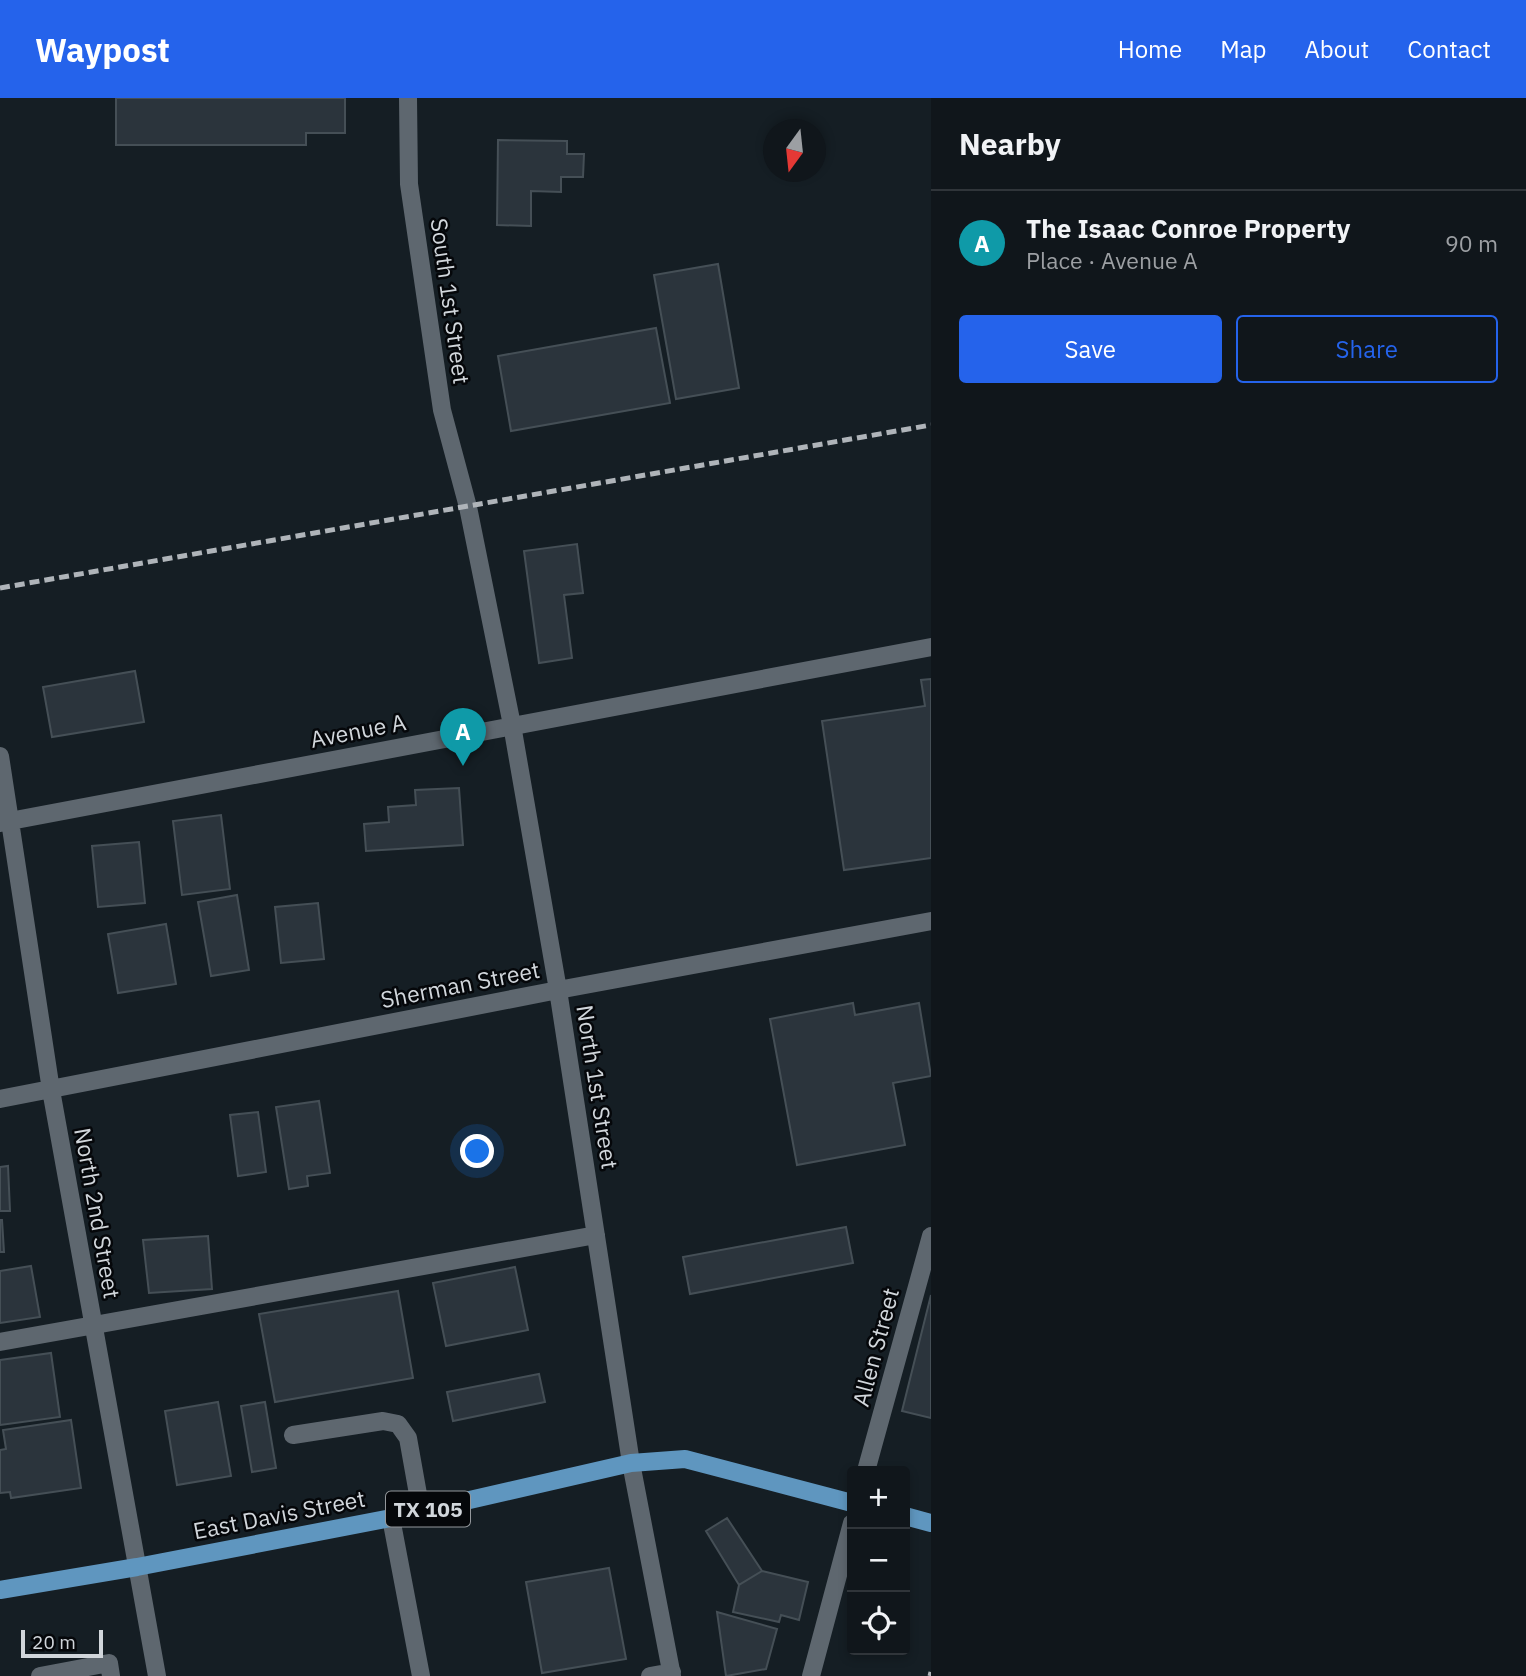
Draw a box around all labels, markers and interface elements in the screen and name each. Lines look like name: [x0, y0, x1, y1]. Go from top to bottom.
text: Waypost: [35, 28, 170, 71]
text: Home: [1118, 33, 1182, 65]
text: Map: [1220, 33, 1266, 65]
text: About: [1304, 33, 1369, 65]
text: Contact: [1407, 33, 1491, 65]
north arrow: [763, 119, 826, 182]
text: Nearby: [959, 124, 1061, 163]
text: The Isaac Conroe Property: [1026, 211, 1350, 245]
street label: South 1st Street: [425, 216, 477, 386]
text: A: [974, 228, 990, 258]
text: 90 m: [1445, 228, 1498, 258]
text: Place · Avenue A: [1026, 245, 1198, 275]
button: Save: [959, 315, 1222, 383]
button: Share: [1236, 315, 1498, 383]
street label: Avenue A: [308, 706, 409, 754]
pin: A: [440, 708, 486, 766]
street label: Sherman Street: [378, 954, 542, 1014]
street label: North 1st Street: [570, 1003, 626, 1171]
street label: North 2nd Street: [68, 1125, 128, 1301]
your location: [460, 1134, 494, 1168]
street label: Allen Street: [845, 1285, 905, 1409]
map controls: [847, 1466, 910, 1655]
button: +: [847, 1466, 910, 1529]
street label: East Davis Street: [190, 1483, 368, 1545]
road number: TX 105: [386, 1492, 470, 1526]
button: −: [847, 1529, 910, 1592]
button: locate: [847, 1592, 910, 1655]
scale bar: [21, 1627, 103, 1659]
text: 20 m: [32, 1630, 76, 1654]

